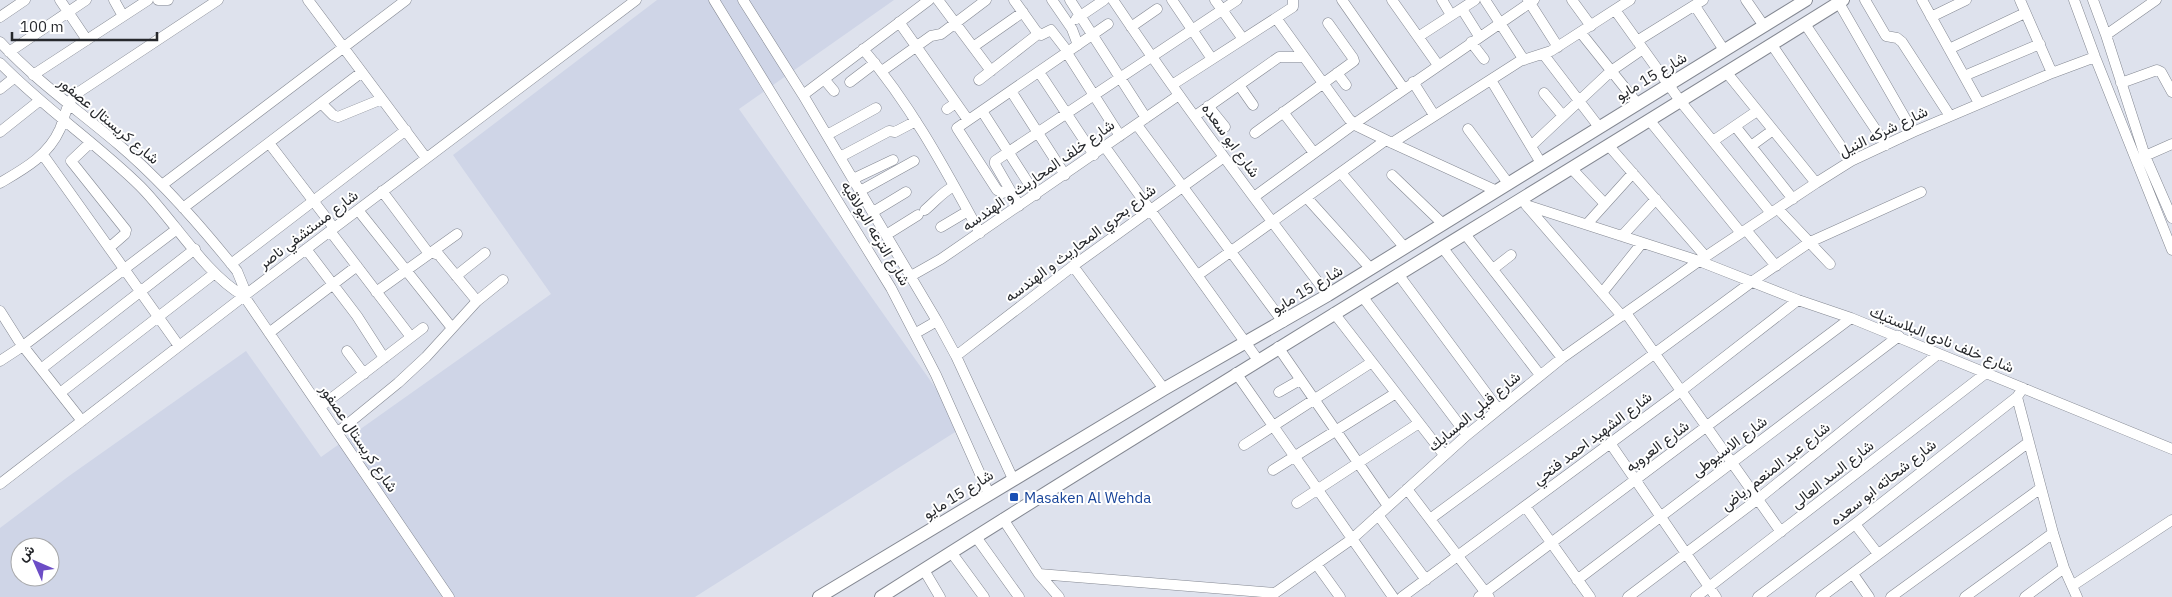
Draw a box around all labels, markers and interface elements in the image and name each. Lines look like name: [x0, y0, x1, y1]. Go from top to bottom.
scale bar: [12, 10, 158, 42]
text: 100 m: [20, 17, 64, 36]
street label: شارع 15 مايو: [1612, 47, 1691, 106]
street label: شارع كريستال عصفور: [52, 71, 164, 170]
street label: شارع ابو سعده: [1196, 99, 1264, 182]
street label: شارع شركه النيل: [1835, 101, 1932, 163]
street label: شارع خلف المحاريث و الهندسه: [958, 115, 1119, 237]
street label: شارع الترعه البولاقيه: [836, 177, 915, 290]
street label: شارع بحري المحاريث و الهندسه: [1001, 180, 1162, 309]
street label: شارع مستشفي ناصر: [254, 185, 364, 276]
street label: شارع 15 مايو: [1268, 260, 1347, 319]
street label: شارع خلف نادى البلاستيك: [1866, 301, 2017, 379]
street label: شارع قبلي المسابك: [1424, 367, 1527, 458]
street label: شارع كريستال عصفور: [314, 380, 402, 497]
street label: شارع الشهيد احمد فتحي: [1529, 387, 1658, 492]
street label: شارع الاسيوطى: [1687, 411, 1772, 482]
street label: شارع العروبه: [1622, 416, 1694, 478]
street label: شارع عبد المنعم رياض: [1716, 417, 1835, 516]
street label: شارع شحاته ابو سعده: [1826, 435, 1941, 531]
street label: شارع السد العالى: [1787, 436, 1879, 514]
street label: شارع 15 مايو: [919, 465, 998, 525]
place label: Masaken Al Wehda: [1024, 488, 1151, 507]
marker: Masaken Al Wehda: [1008, 491, 1020, 503]
north arrow: [10, 537, 60, 587]
text: ش: [13, 540, 38, 565]

